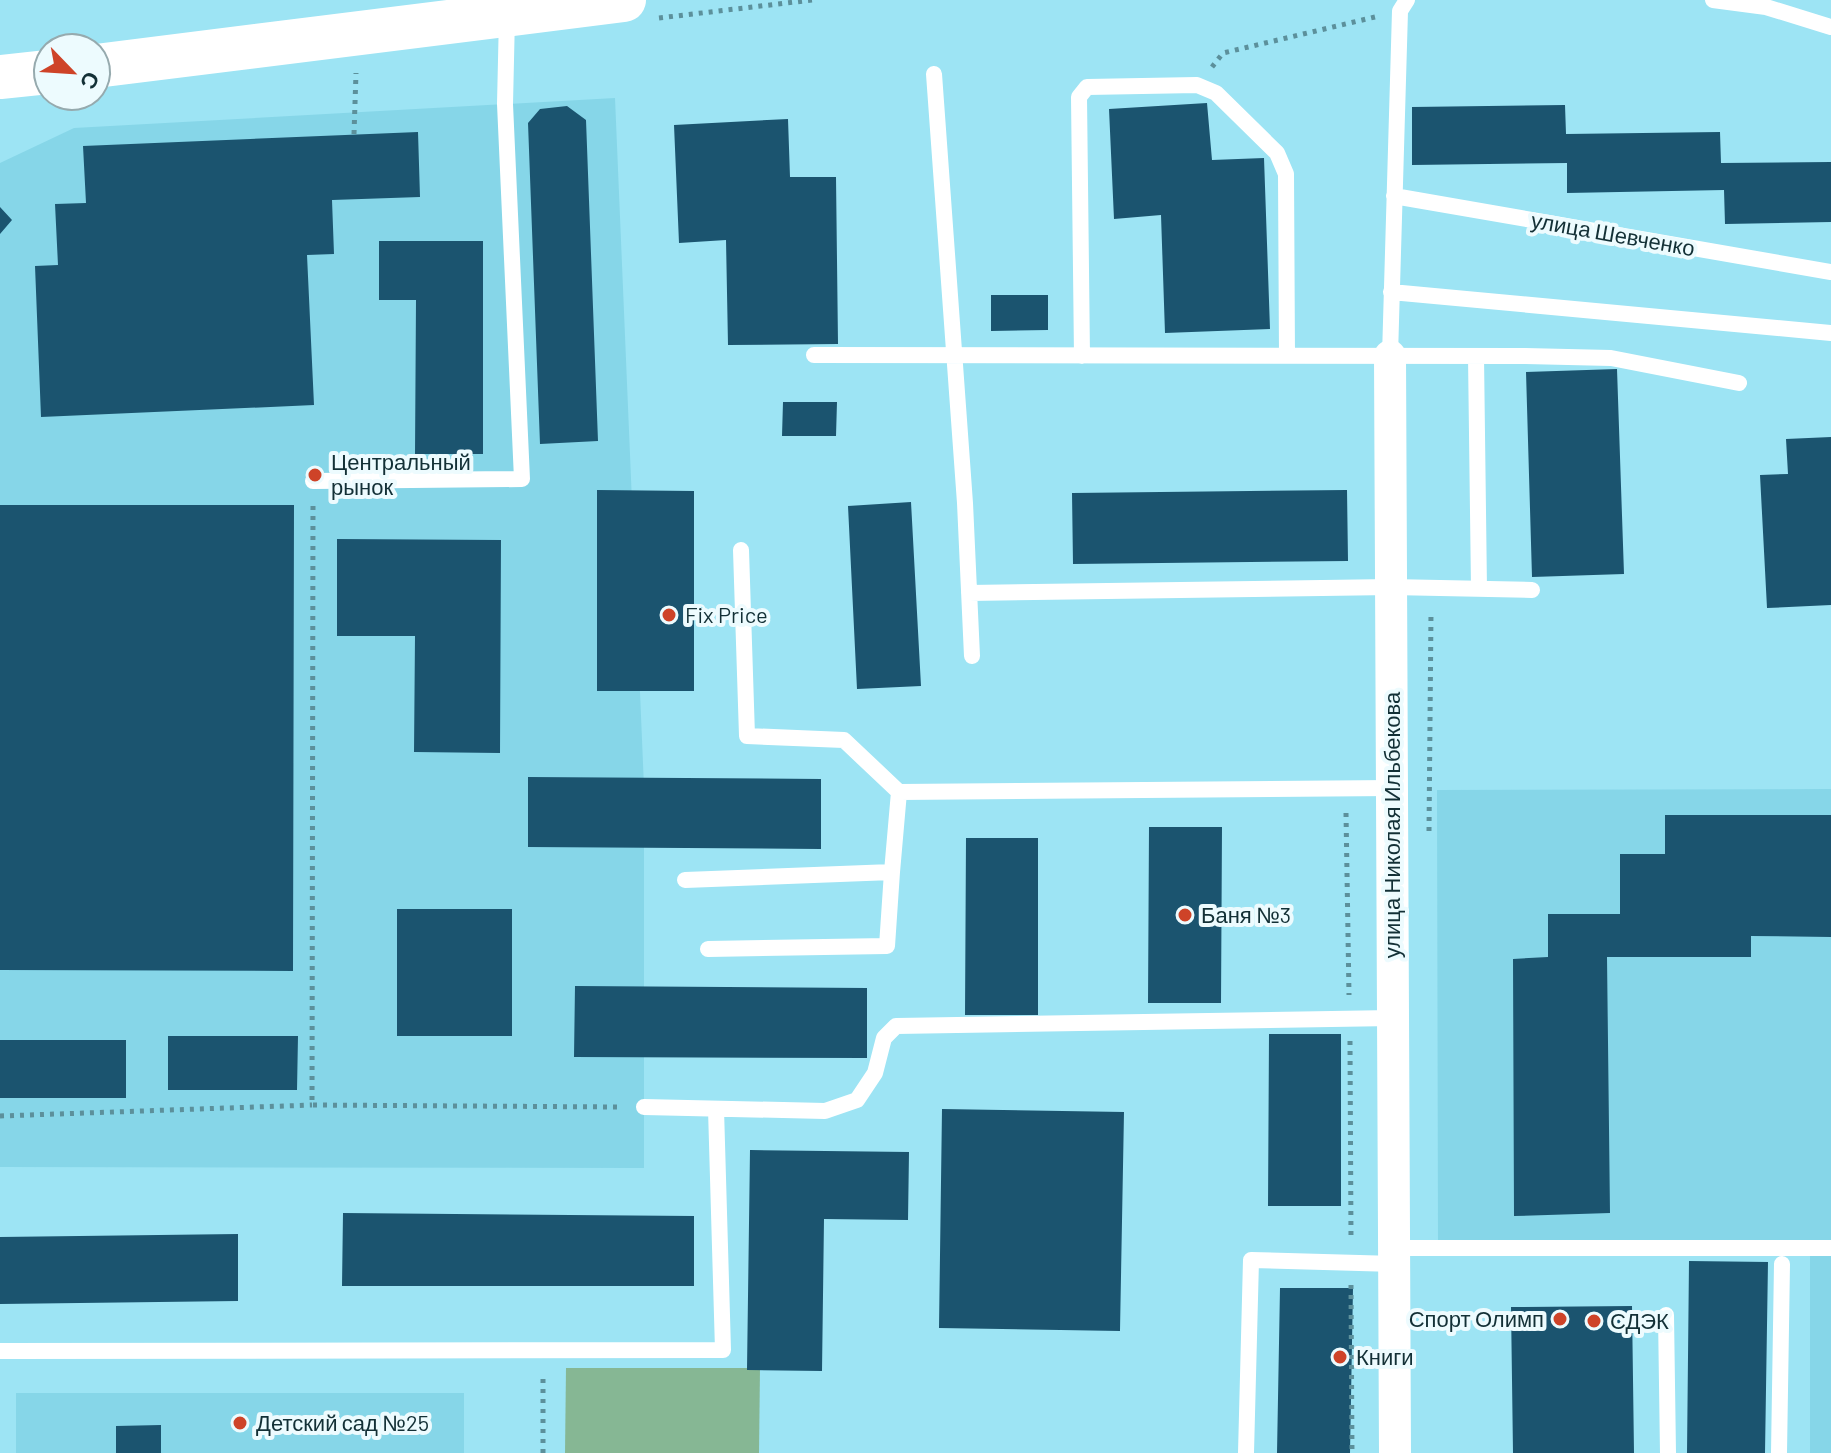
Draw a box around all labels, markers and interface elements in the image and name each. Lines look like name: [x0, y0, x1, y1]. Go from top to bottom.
north arrow: [32, 32, 112, 112]
text: С: [76, 68, 106, 94]
street label: улица Шевченко: [1529, 206, 1697, 261]
place label: Центральный рынок: [331, 448, 471, 500]
marker: Центральный рынок: [306, 466, 324, 484]
place label: Fix Price: [685, 601, 768, 627]
marker: Fix Price: [660, 606, 678, 624]
street label: улица Николая Ильбекова: [1378, 691, 1405, 958]
place label: Баня №3: [1201, 901, 1291, 927]
marker: Баня №3: [1176, 906, 1194, 924]
place label: Спорт Олимп: [1409, 1305, 1544, 1332]
place label: СДЭК: [1610, 1307, 1669, 1334]
marker: Спорт Олимп: [1551, 1310, 1569, 1328]
marker: СДЭК: [1585, 1312, 1603, 1330]
place label: Книги: [1356, 1343, 1414, 1369]
marker: Книги: [1331, 1348, 1349, 1366]
place label: Детский сад №25: [256, 1409, 429, 1436]
marker: Детский сад №25: [231, 1414, 249, 1432]

